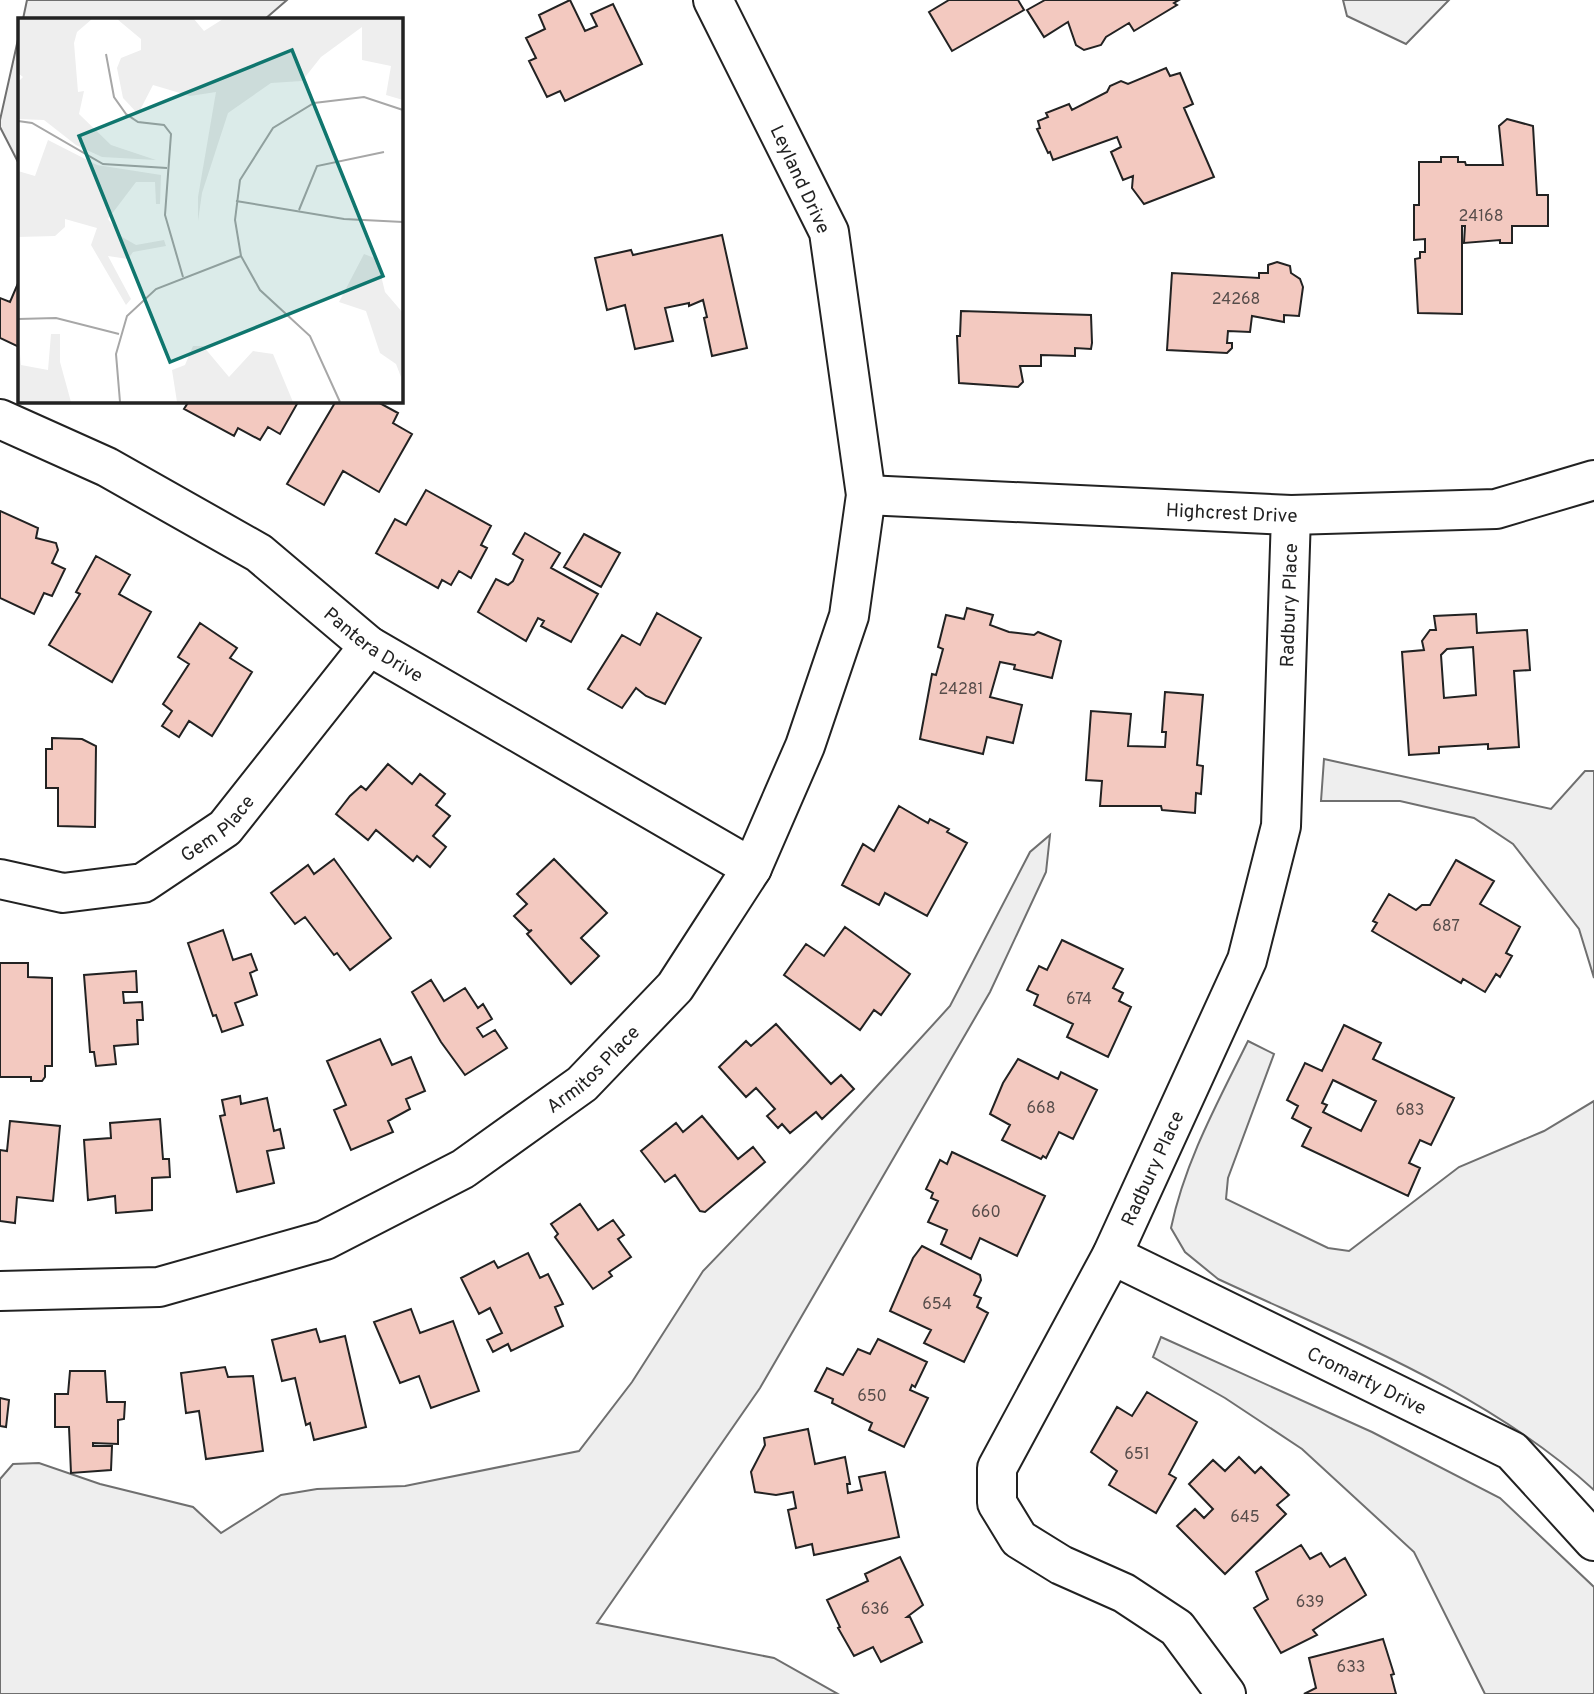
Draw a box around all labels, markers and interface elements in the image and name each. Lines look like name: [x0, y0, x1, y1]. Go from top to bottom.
inset map: [18, 18, 402, 402]
street label: Leyland Drive: [764, 122, 835, 238]
house number: 24168: [1459, 207, 1503, 227]
house number: 24268: [1212, 290, 1260, 310]
street label: Highcrest Drive: [1165, 499, 1298, 529]
street label: Radbury Place: [1276, 543, 1304, 668]
street label: Pantera Drive: [318, 603, 427, 689]
house number: 24281: [938, 680, 984, 700]
street label: Gem Place: [177, 791, 261, 868]
house number: 687: [1432, 917, 1460, 937]
house number: 674: [1066, 990, 1092, 1010]
street label: Armitos Place: [542, 1021, 646, 1120]
house number: 668: [1027, 1099, 1055, 1119]
house number: 683: [1396, 1101, 1424, 1121]
street label: Radbury Place: [1117, 1107, 1190, 1230]
house number: 660: [971, 1203, 1001, 1223]
house number: 654: [922, 1295, 952, 1315]
street label: Cromarty Drive: [1302, 1342, 1430, 1421]
house number: 650: [857, 1387, 887, 1407]
house number: 651: [1124, 1445, 1150, 1465]
house number: 645: [1230, 1508, 1260, 1528]
house number: 639: [1296, 1593, 1324, 1613]
house number: 636: [861, 1600, 889, 1620]
house number: 633: [1337, 1658, 1365, 1678]

